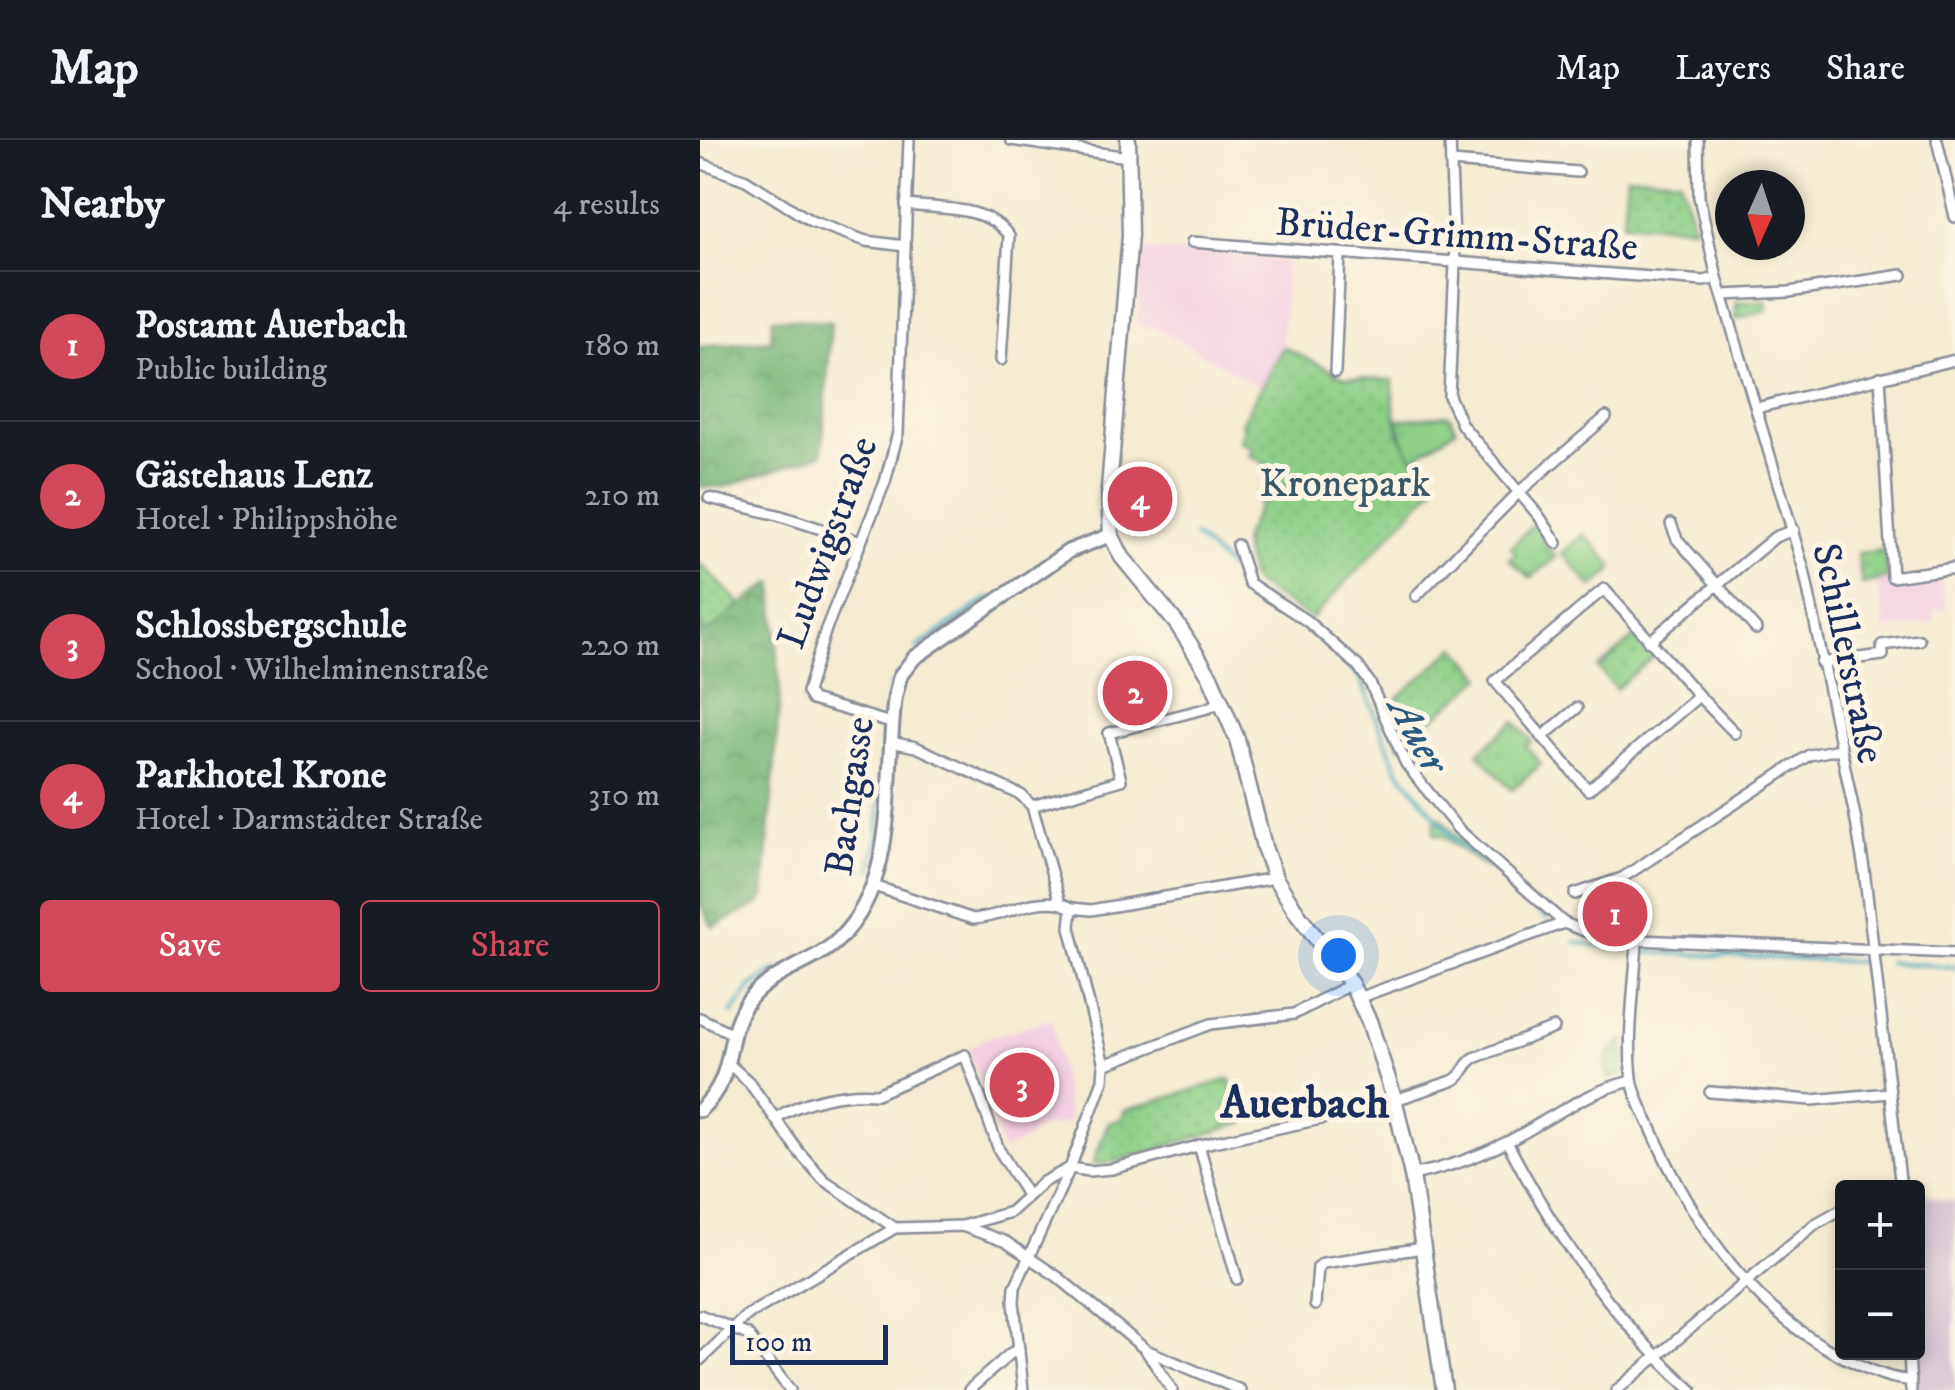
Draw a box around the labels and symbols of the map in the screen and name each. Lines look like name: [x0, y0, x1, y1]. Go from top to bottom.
north arrow: [1715, 170, 1805, 260]
street label: Brüder-Grimm-Straße: [1274, 198, 1640, 274]
street label: Ludwigstraße: [767, 430, 890, 656]
park label: Kronepark: [1259, 460, 1431, 510]
pin: 4: [1108, 462, 1172, 536]
street label: Schillerstraße: [1799, 539, 1895, 768]
pin: 2: [1102, 656, 1168, 730]
water label: Auer: [1374, 685, 1461, 785]
street label: Bachgasse: [815, 714, 887, 879]
pin: 1: [1582, 876, 1648, 952]
your location: [1313, 930, 1364, 981]
pin: 3: [990, 1048, 1054, 1122]
district label: Auerbach: [1220, 1076, 1390, 1132]
scale bar: [730, 1320, 888, 1364]

